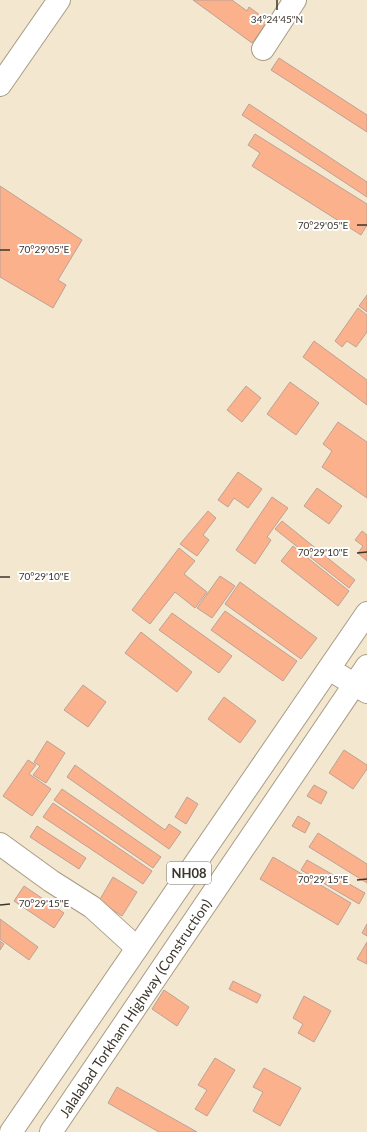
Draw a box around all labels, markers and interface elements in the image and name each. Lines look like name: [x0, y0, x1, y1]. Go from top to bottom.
text: 34°24'45"N: [251, 13, 303, 25]
text: 70°29'05"E: [298, 219, 348, 231]
text: 70°29'05"E: [19, 243, 69, 255]
text: 70°29'10"E: [298, 546, 348, 558]
text: 70°29'10"E: [19, 570, 69, 582]
road number: NH08: [167, 862, 211, 884]
text: 70°29'15"E: [298, 873, 348, 885]
street label: Jalalabad Torkham Highway (Construction): [55, 895, 215, 1120]
text: 70°29'15"E: [19, 897, 69, 909]

